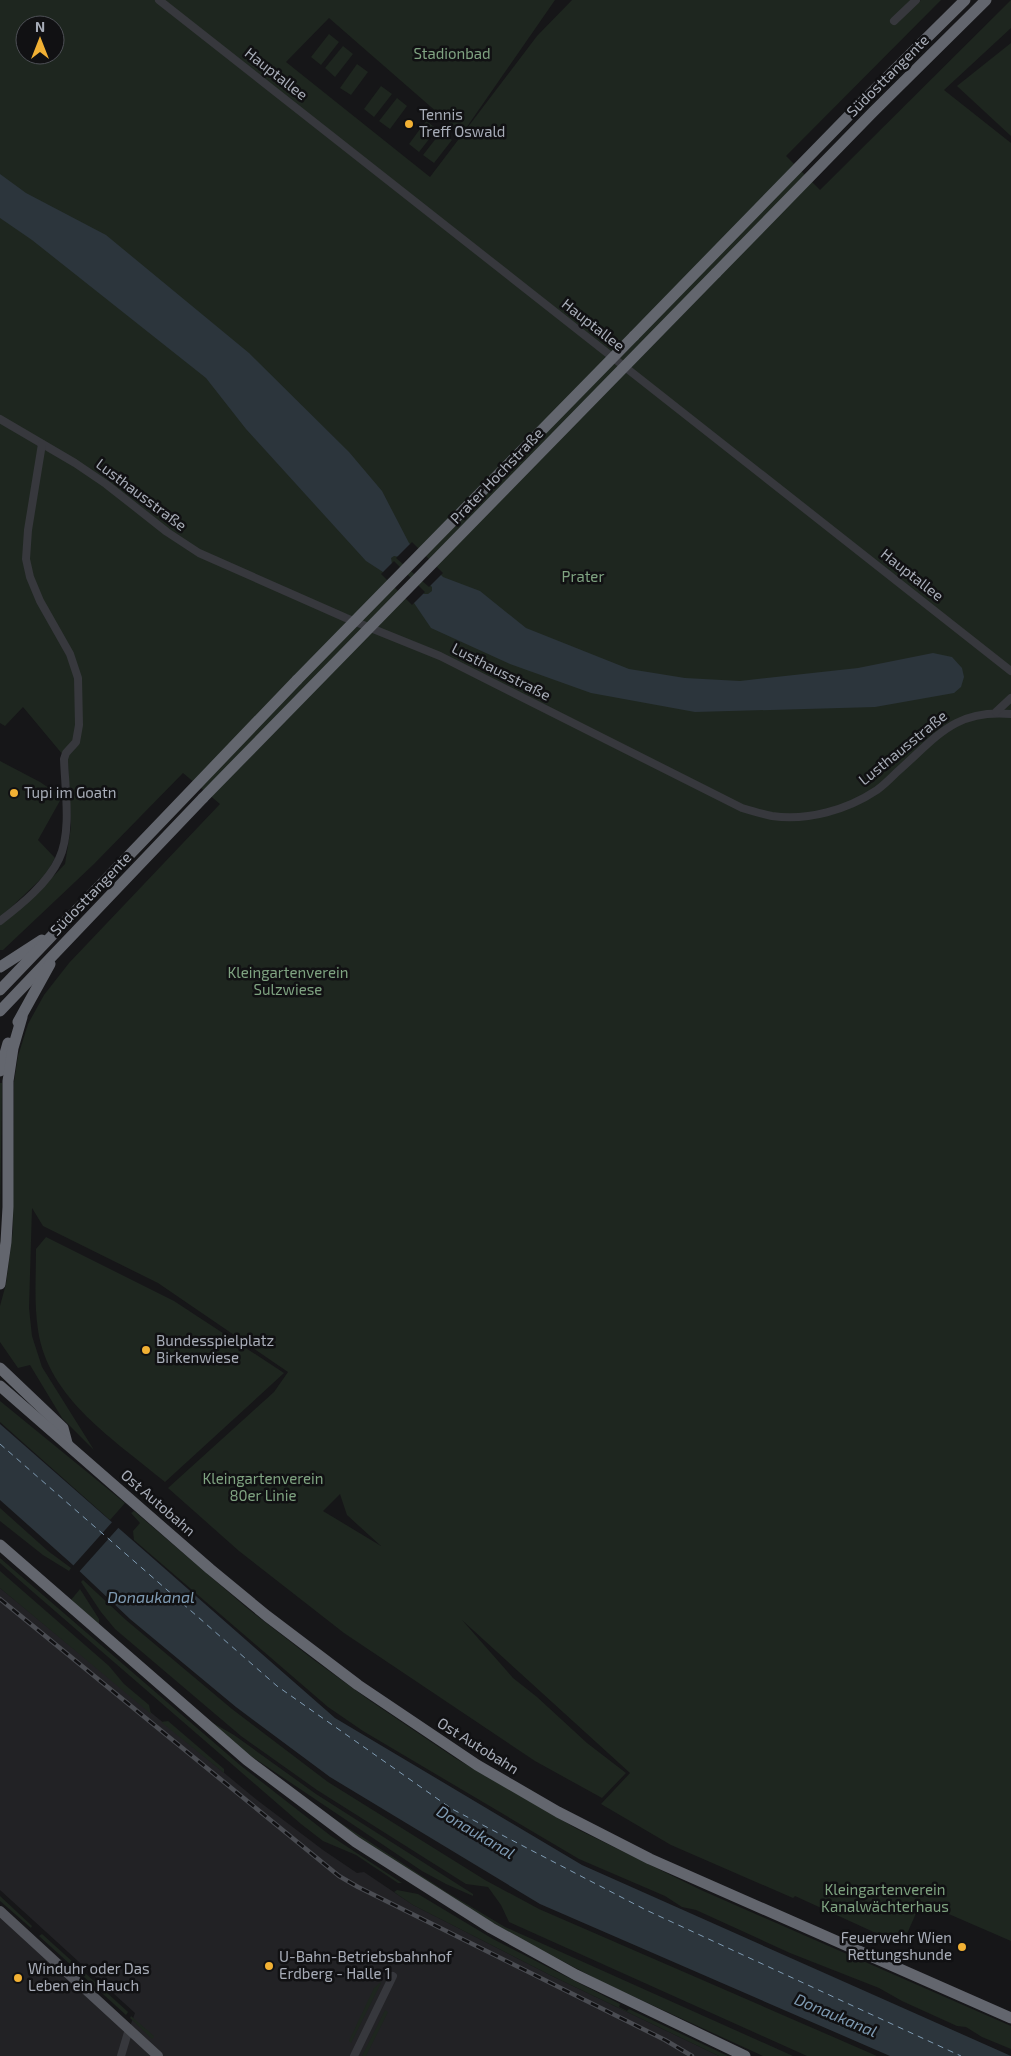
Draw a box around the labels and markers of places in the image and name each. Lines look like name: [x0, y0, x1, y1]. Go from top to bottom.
place label: Tennis Treff Oswald: [419, 105, 505, 140]
marker: Tennis Treff Oswald: [403, 118, 415, 130]
place label: Tupi im Goatn: [24, 783, 117, 801]
marker: Tupi im Goatn: [8, 787, 20, 799]
place label: Bundesspielplatz Birkenwiese: [156, 1331, 274, 1366]
marker: Bundesspielplatz Birkenwiese: [140, 1344, 152, 1356]
place label: Feuerwehr Wien Rettungshunde: [841, 1928, 952, 1963]
marker: Feuerwehr Wien Rettungshunde: [956, 1941, 968, 1953]
place label: U-Bahn-Betriebsbahnhof Erdberg - Halle 1: [279, 1947, 452, 1982]
place label: Winduhr oder Das Leben ein Hauch: [28, 1959, 150, 1994]
marker: U-Bahn-Betriebsbahnhof Erdberg - Halle 1: [263, 1960, 275, 1972]
marker: Winduhr oder Das Leben ein Hauch: [12, 1972, 24, 1984]

